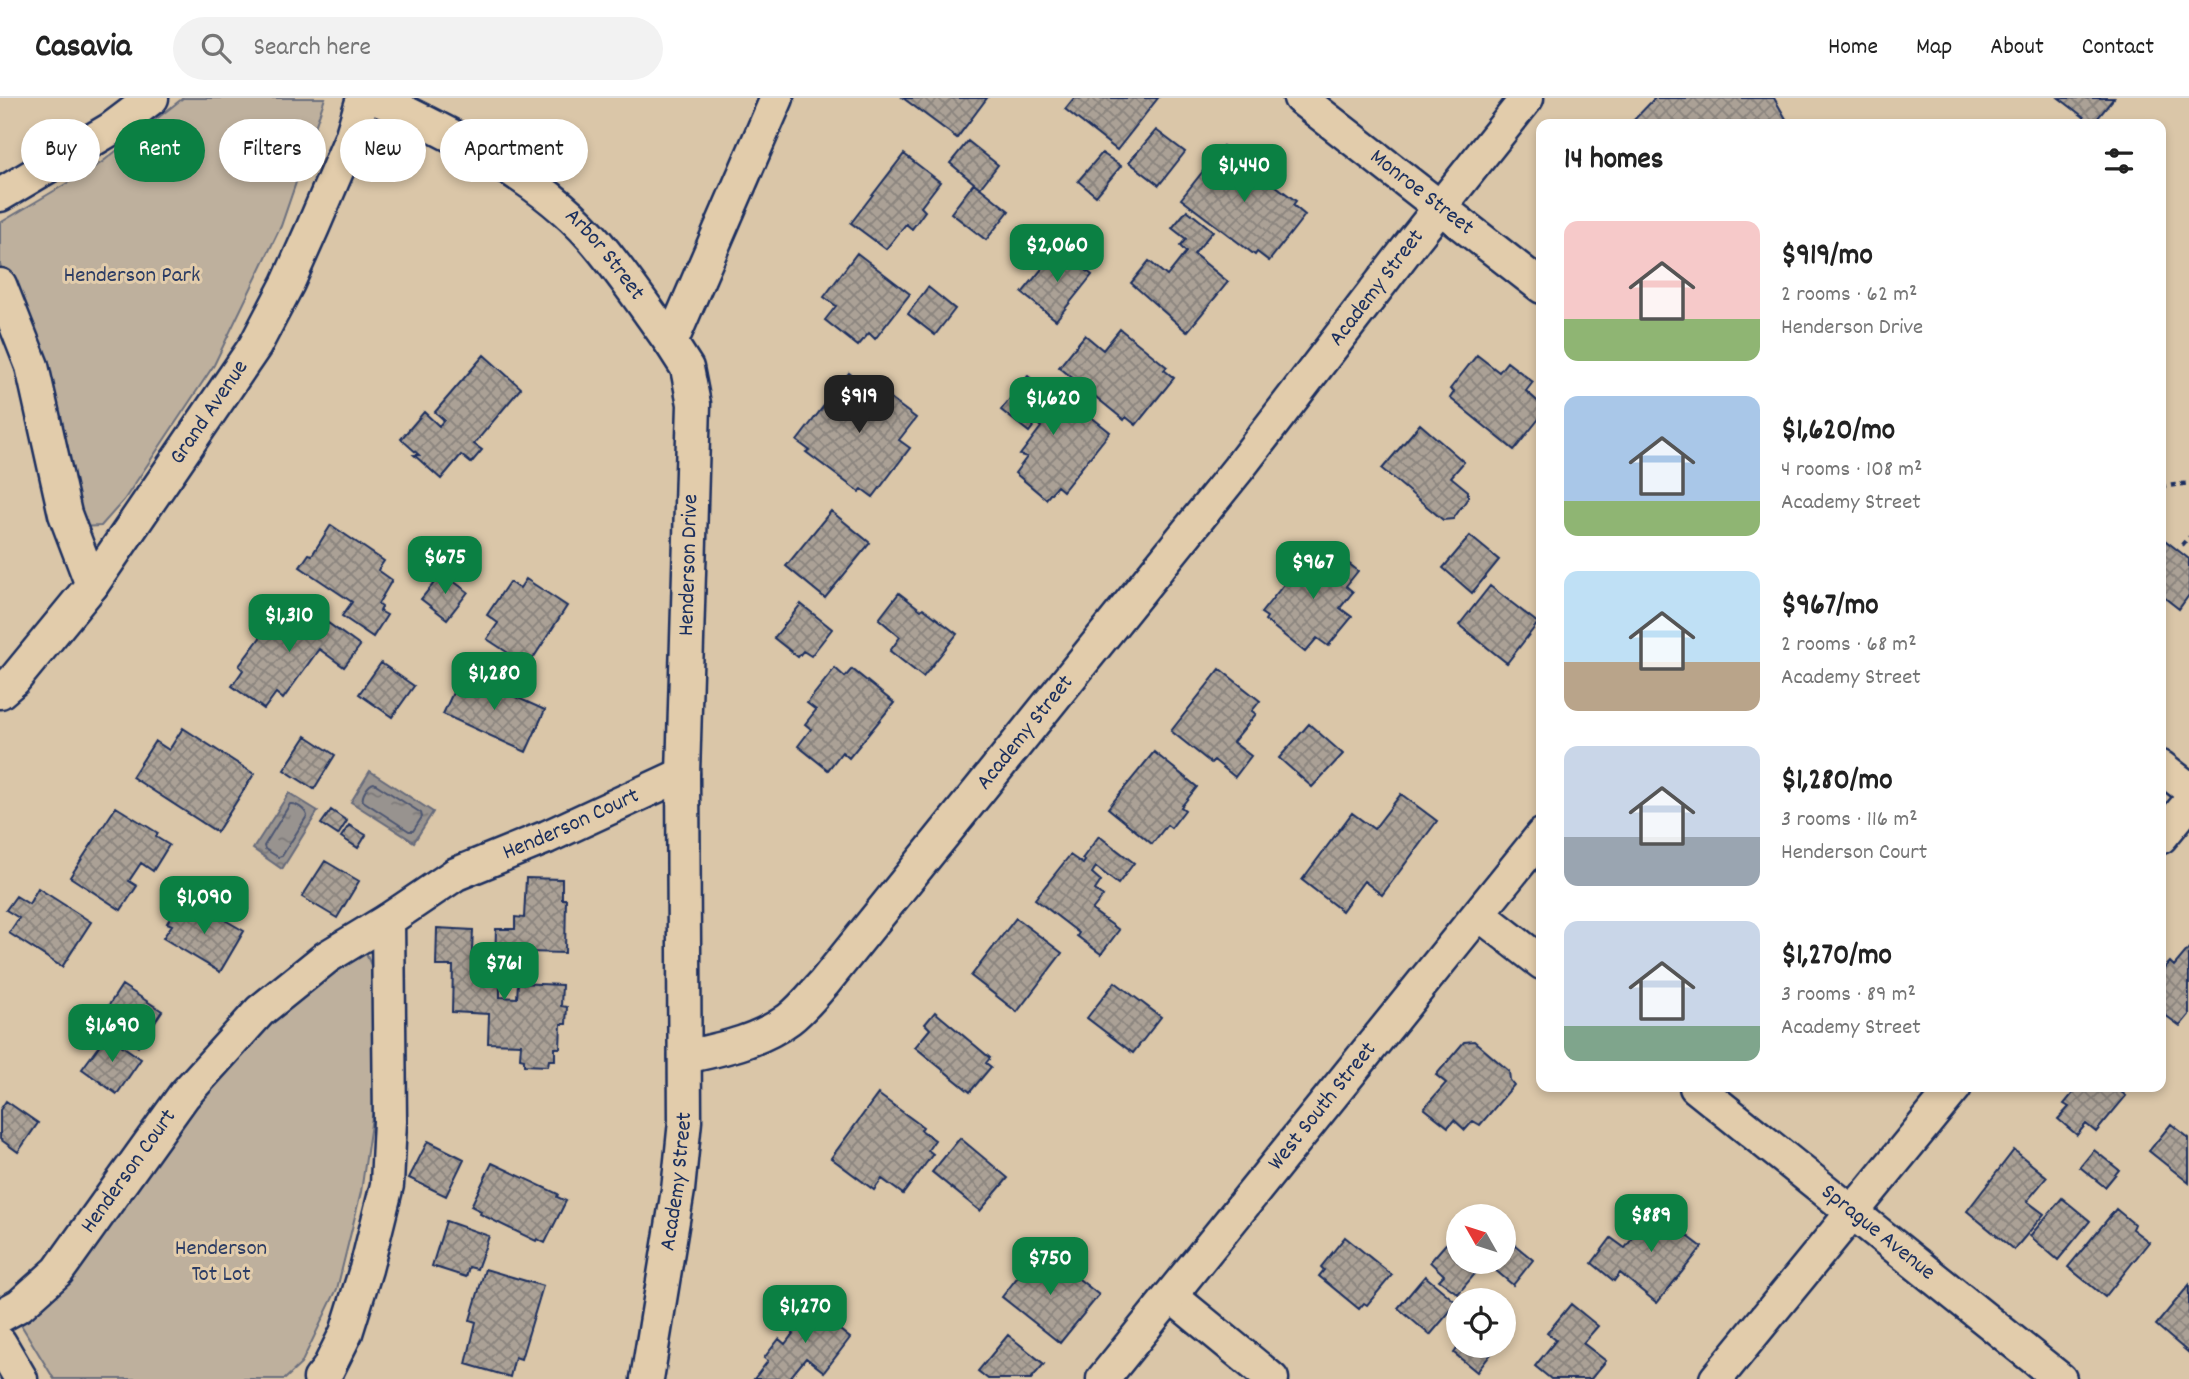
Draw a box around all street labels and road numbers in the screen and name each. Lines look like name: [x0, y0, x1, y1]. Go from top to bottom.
street label: Monroe Street: [1362, 141, 1481, 244]
street label: Arbor Street: [557, 201, 652, 308]
street label: Academy Street: [1321, 222, 1433, 354]
street label: Grand Avenue: [162, 353, 257, 472]
street label: Henderson Drive: [671, 493, 708, 637]
street label: Academy Street: [969, 668, 1082, 798]
street label: Henderson Court: [498, 780, 645, 870]
street label: West South Street: [1261, 1035, 1385, 1178]
street label: Henderson Court: [73, 1102, 185, 1241]
street label: Academy Street: [652, 1112, 701, 1253]
street label: Sprague Avenue: [1813, 1177, 1942, 1289]

